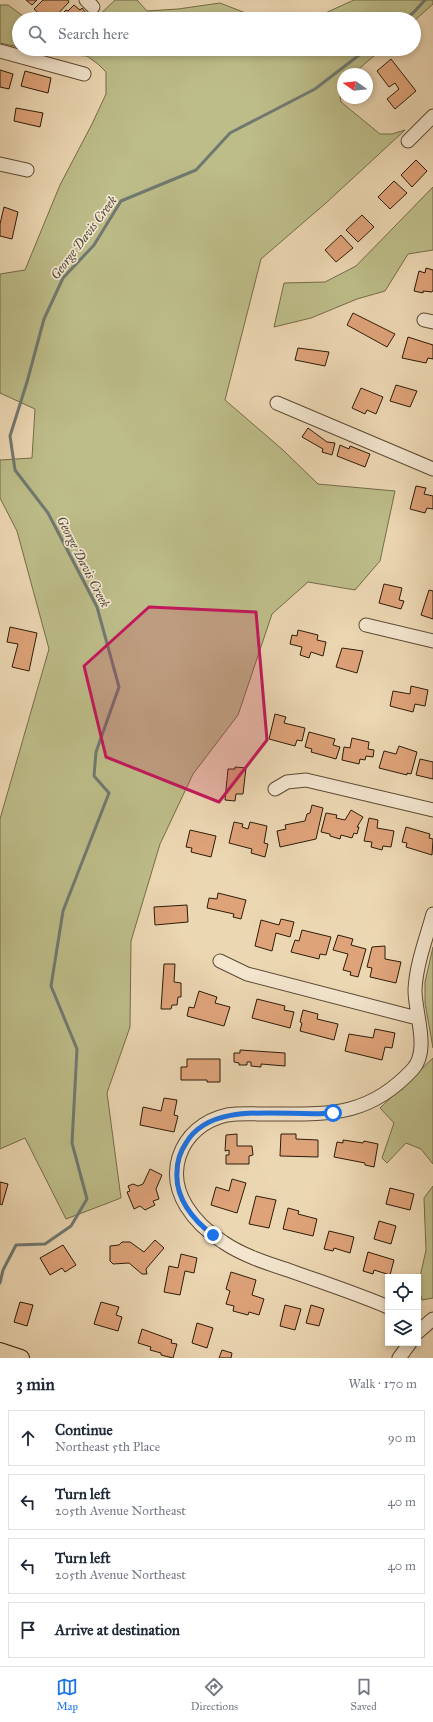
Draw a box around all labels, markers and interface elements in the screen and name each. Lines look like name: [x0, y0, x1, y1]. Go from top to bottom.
search box: [12, 12, 421, 56]
icon: search: [26, 23, 48, 45]
text: Search here: [58, 25, 129, 43]
north arrow: [337, 68, 373, 104]
water label: George Davis Creek: [47, 193, 121, 283]
water label: George Davis Creek: [53, 514, 113, 611]
route start: [324, 1104, 342, 1122]
route end: [204, 1226, 222, 1244]
map controls: [385, 1274, 421, 1346]
button: locate: [385, 1274, 421, 1310]
button: layers: [385, 1310, 421, 1346]
text: 3 min: [16, 1374, 55, 1395]
text: Walk · 170 m: [348, 1376, 417, 1392]
text: Continue: [55, 1421, 113, 1439]
icon: ahead: [17, 1427, 39, 1449]
text: 90 m: [388, 1430, 416, 1446]
text: Northeast 5th Place: [55, 1439, 160, 1455]
text: Turn left: [55, 1485, 111, 1503]
icon: left: [17, 1491, 39, 1513]
text: 40 m: [387, 1494, 416, 1510]
text: 205th Avenue Northeast: [55, 1503, 186, 1519]
text: Turn left: [55, 1549, 111, 1567]
icon: left: [17, 1555, 39, 1577]
text: 40 m: [387, 1558, 416, 1574]
text: 205th Avenue Northeast: [55, 1567, 186, 1583]
icon: arrive: [17, 1619, 39, 1641]
text: Arrive at destination: [55, 1621, 180, 1639]
tab: Map: [56, 1676, 78, 1713]
tab: Directions: [191, 1676, 238, 1713]
tab: Saved: [351, 1676, 377, 1713]

